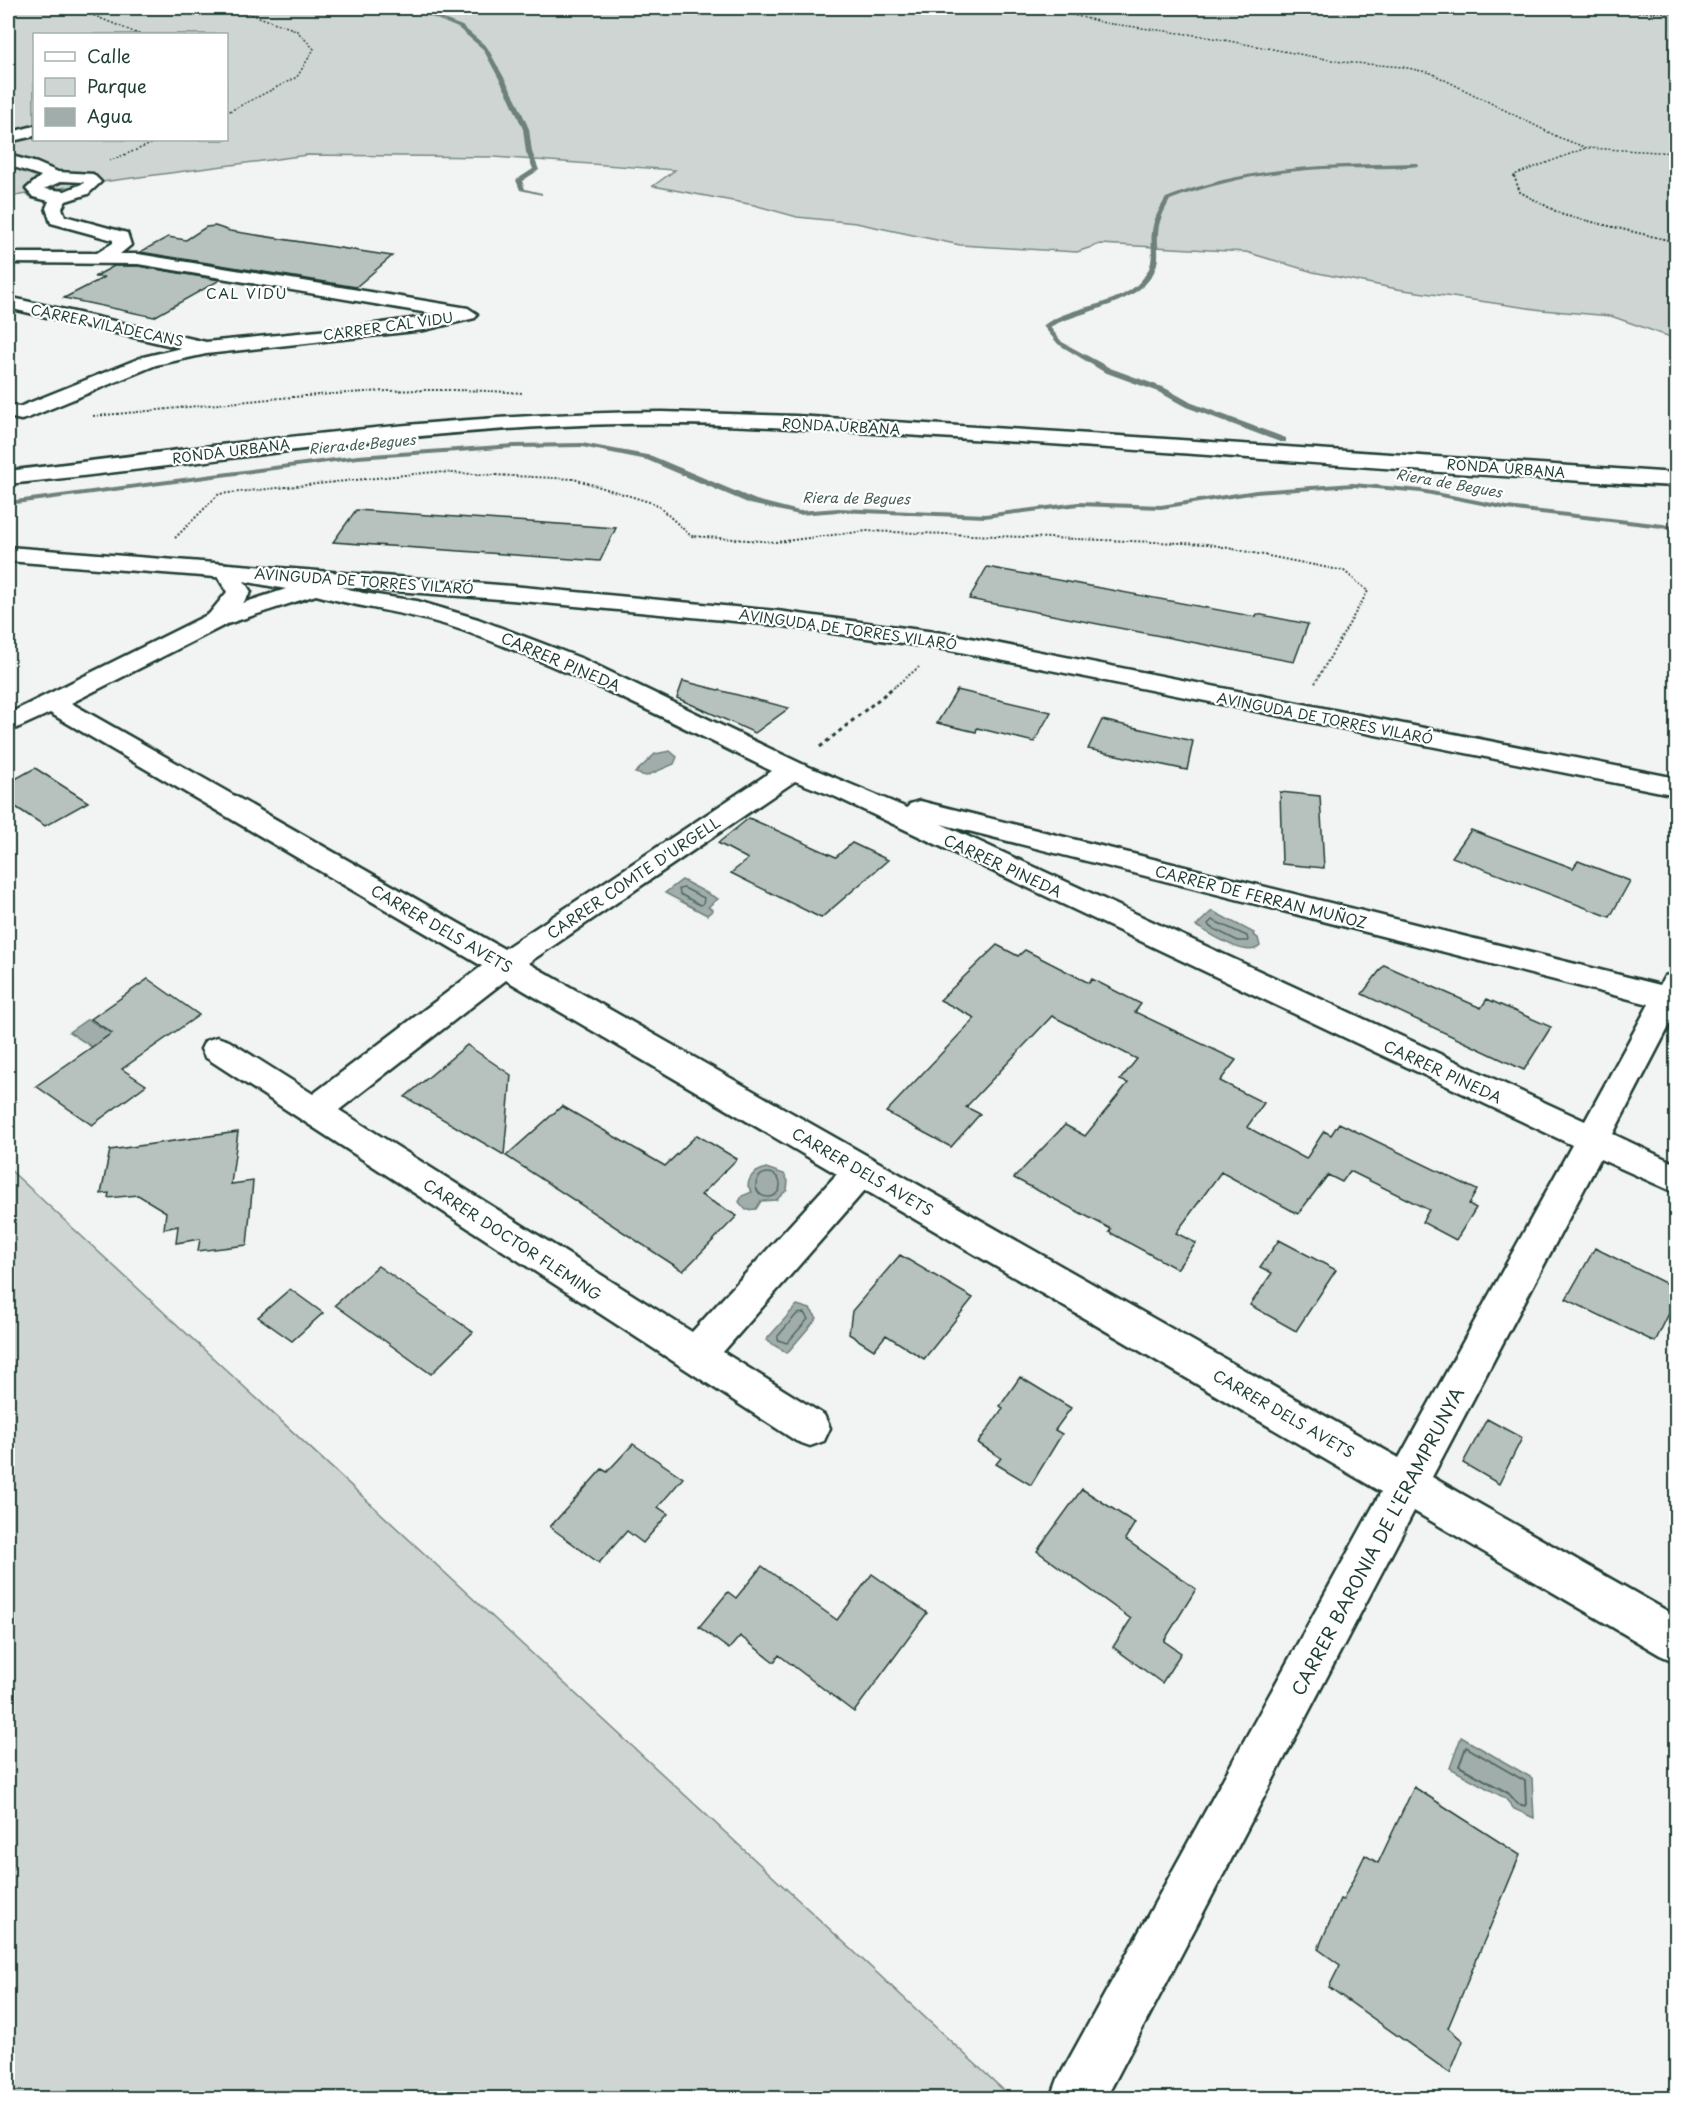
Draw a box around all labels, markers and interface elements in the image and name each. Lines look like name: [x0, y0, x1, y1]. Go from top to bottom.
legend: [33, 33, 228, 141]
text: Calle: [87, 42, 131, 69]
text: Parque: [87, 72, 147, 99]
text: Agua: [87, 102, 133, 129]
district label: CAL VIDU: [206, 283, 288, 304]
street label: CARRER VILADECANS: [29, 299, 185, 351]
street label: CARRER CAL VIDU: [321, 306, 455, 346]
street label: RONDA URBANA: [781, 412, 901, 440]
water label: Riera de Begues: [308, 429, 418, 459]
street label: RONDA URBANA: [171, 433, 292, 469]
street label: RONDA URBANA: [1446, 453, 1566, 483]
water label: Riera de Begues: [1394, 463, 1505, 503]
water label: Riera de Begues: [802, 487, 911, 509]
street label: AVINGUDA DE TORRES VILARÓ: [254, 563, 474, 599]
street label: AVINGUDA DE TORRES VILARÓ: [738, 603, 958, 655]
street label: CARRER PINEDA: [498, 625, 624, 697]
street label: AVINGUDA DE TORRES VILARÓ: [1215, 687, 1435, 749]
street label: CARRER COMTE D'URGELL: [542, 810, 725, 944]
street label: CARRER PINEDA: [940, 828, 1066, 902]
street label: CARRER DE FERRAN MUÑOZ: [1153, 859, 1369, 934]
street label: CARRER DELS AVETS: [367, 878, 517, 978]
street label: CARRER PINEDA: [1380, 1034, 1506, 1108]
street label: CARRER DELS AVETS: [788, 1121, 938, 1221]
street label: CARRER DOCTOR FLEMING: [419, 1172, 607, 1306]
street label: CARRER DELS AVETS: [1209, 1363, 1359, 1463]
street label: CARRER BARONIA DE L'ERAMPRUNYA: [1284, 1382, 1470, 1700]

